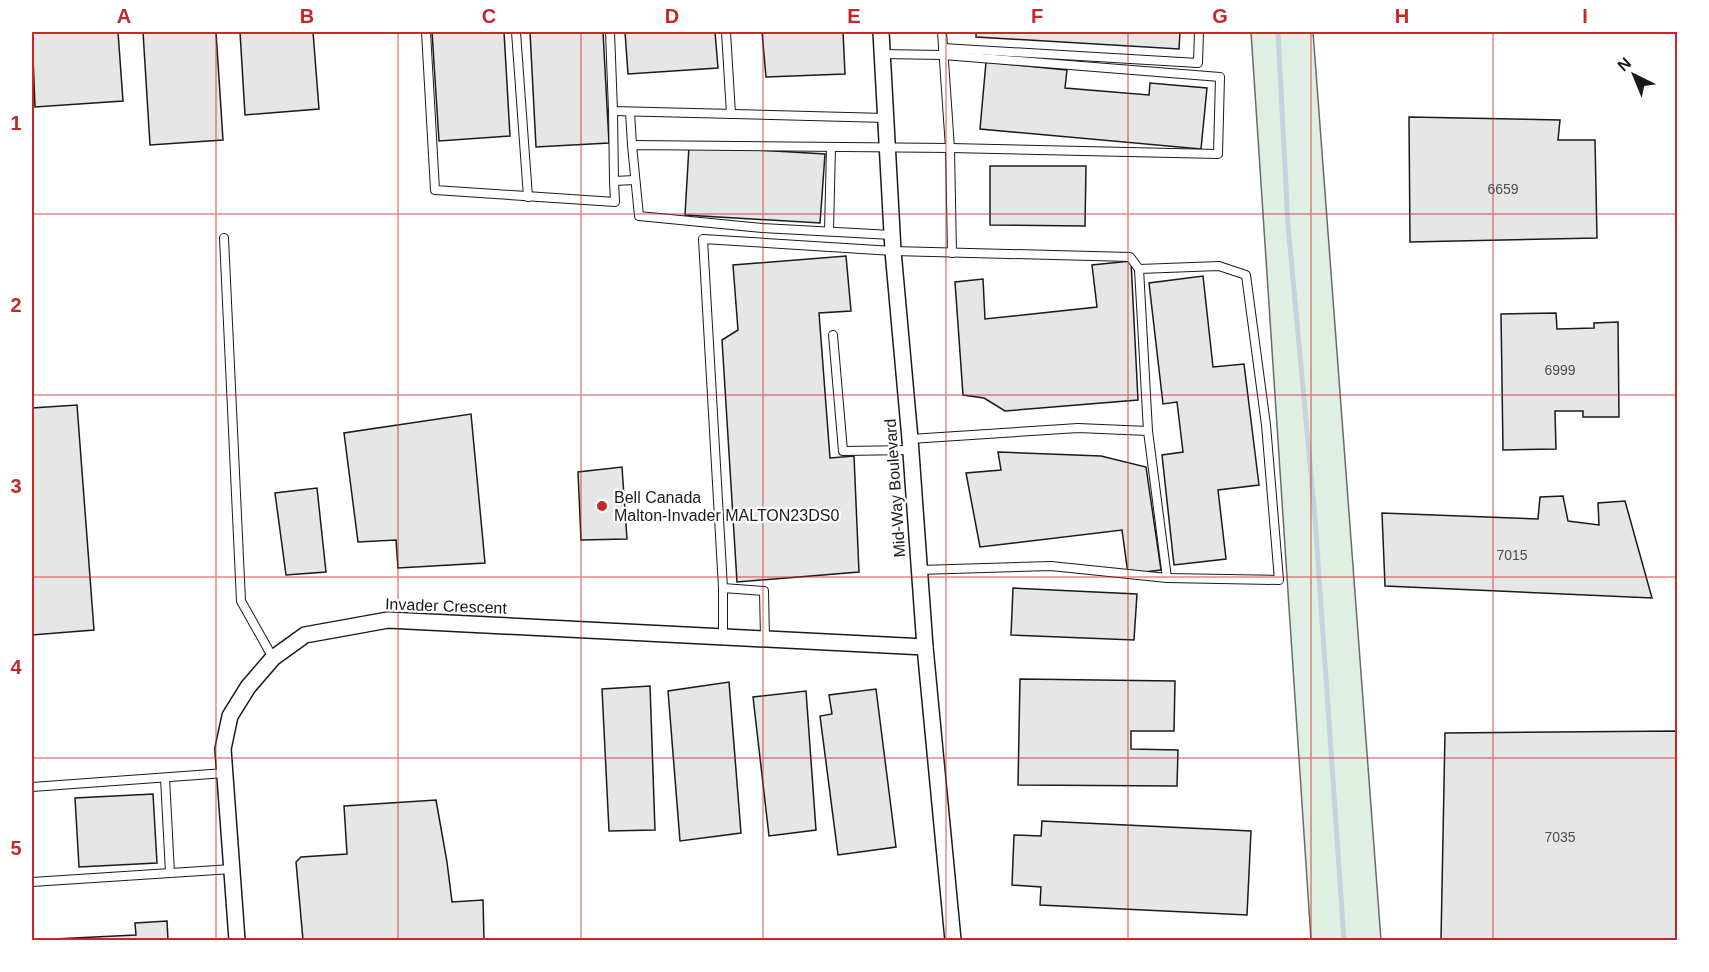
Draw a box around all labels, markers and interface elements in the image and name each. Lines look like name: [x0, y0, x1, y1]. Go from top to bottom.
text: A: [117, 5, 131, 27]
text: B: [300, 5, 314, 27]
text: C: [482, 5, 496, 27]
text: D: [665, 5, 679, 27]
text: E: [847, 5, 861, 27]
text: F: [1031, 5, 1043, 27]
text: G: [1212, 5, 1228, 27]
text: H: [1395, 5, 1409, 27]
text: I: [1582, 5, 1588, 27]
north arrow: [1604, 45, 1664, 105]
text: N: [1614, 54, 1634, 75]
text: 1: [10, 112, 22, 134]
house number: 6659: [1487, 181, 1519, 197]
text: 2: [10, 294, 22, 316]
house number: 6999: [1544, 362, 1576, 378]
street label: Mid-Way Boulevard: [882, 418, 908, 558]
text: 3: [10, 475, 22, 497]
place label: Bell Canada Malton-Invader MALTON23DS0: [614, 489, 839, 524]
marker: Bell Canada Malton-Invader MALTON23DS0: [595, 499, 609, 513]
house number: 7015: [1496, 547, 1528, 563]
street label: Invader Crescent: [385, 595, 508, 617]
text: 4: [10, 656, 22, 678]
house number: 7035: [1544, 829, 1576, 845]
text: 5: [10, 837, 22, 859]

